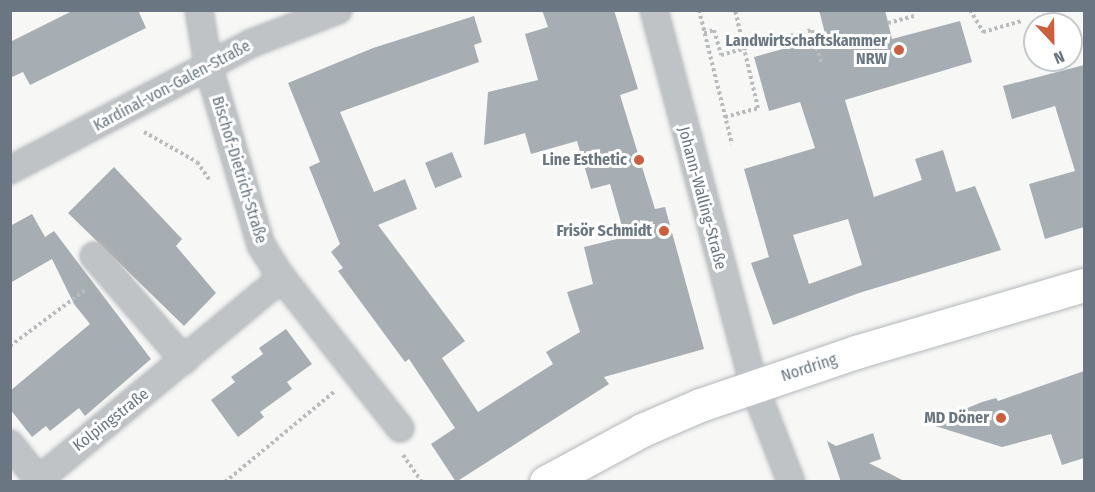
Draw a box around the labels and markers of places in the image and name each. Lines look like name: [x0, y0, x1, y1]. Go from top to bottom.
place label: Landwirtschaftskammer NRW: [725, 31, 887, 69]
marker: Landwirtschaftskammer NRW: [892, 43, 906, 57]
place label: Line Esthetic: [542, 150, 627, 170]
marker: Line Esthetic: [632, 153, 646, 167]
place label: Frisör Schmidt: [556, 221, 652, 241]
marker: Frisör Schmidt: [657, 224, 671, 238]
place label: MD Döner: [924, 408, 989, 428]
marker: MD Döner: [994, 411, 1008, 425]

